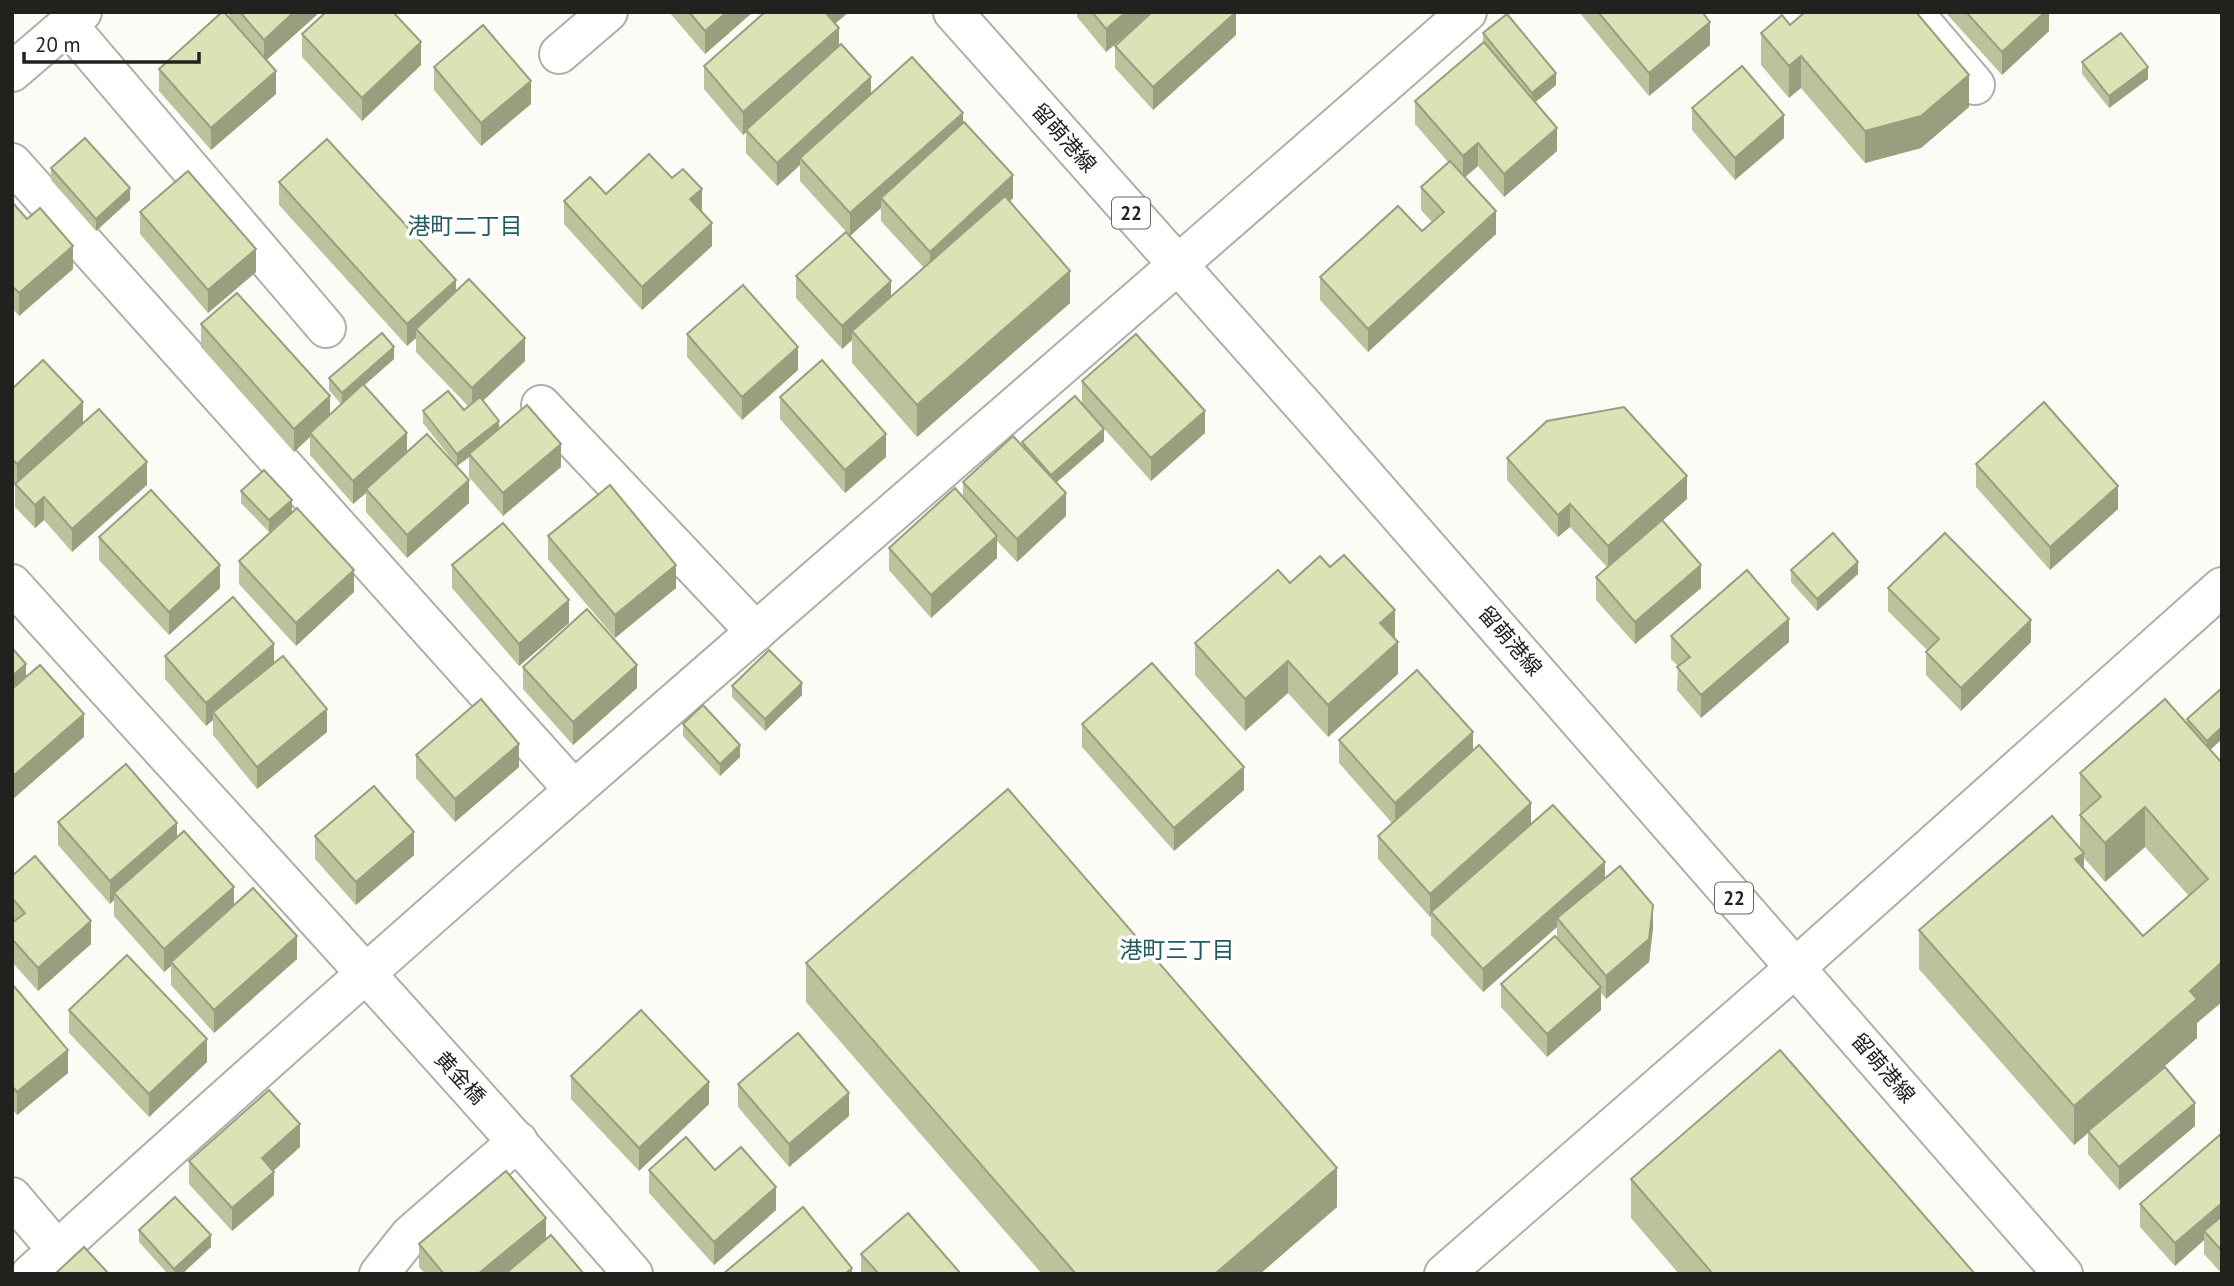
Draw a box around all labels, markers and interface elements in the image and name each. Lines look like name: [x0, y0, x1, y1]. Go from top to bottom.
scale bar: [24, 21, 200, 65]
text: 20 m: [35, 31, 81, 58]
street label: 留萌港線: [1026, 97, 1103, 178]
road number: 22: [1112, 197, 1150, 228]
district label: 港町二丁目: [408, 211, 523, 240]
street label: 留萌港線: [1473, 600, 1548, 681]
road number: 22: [1715, 882, 1753, 914]
district label: 港町三丁目: [1120, 935, 1235, 964]
street label: 留萌港線: [1846, 1027, 1921, 1108]
street label: 黄金橋: [429, 1045, 492, 1110]

